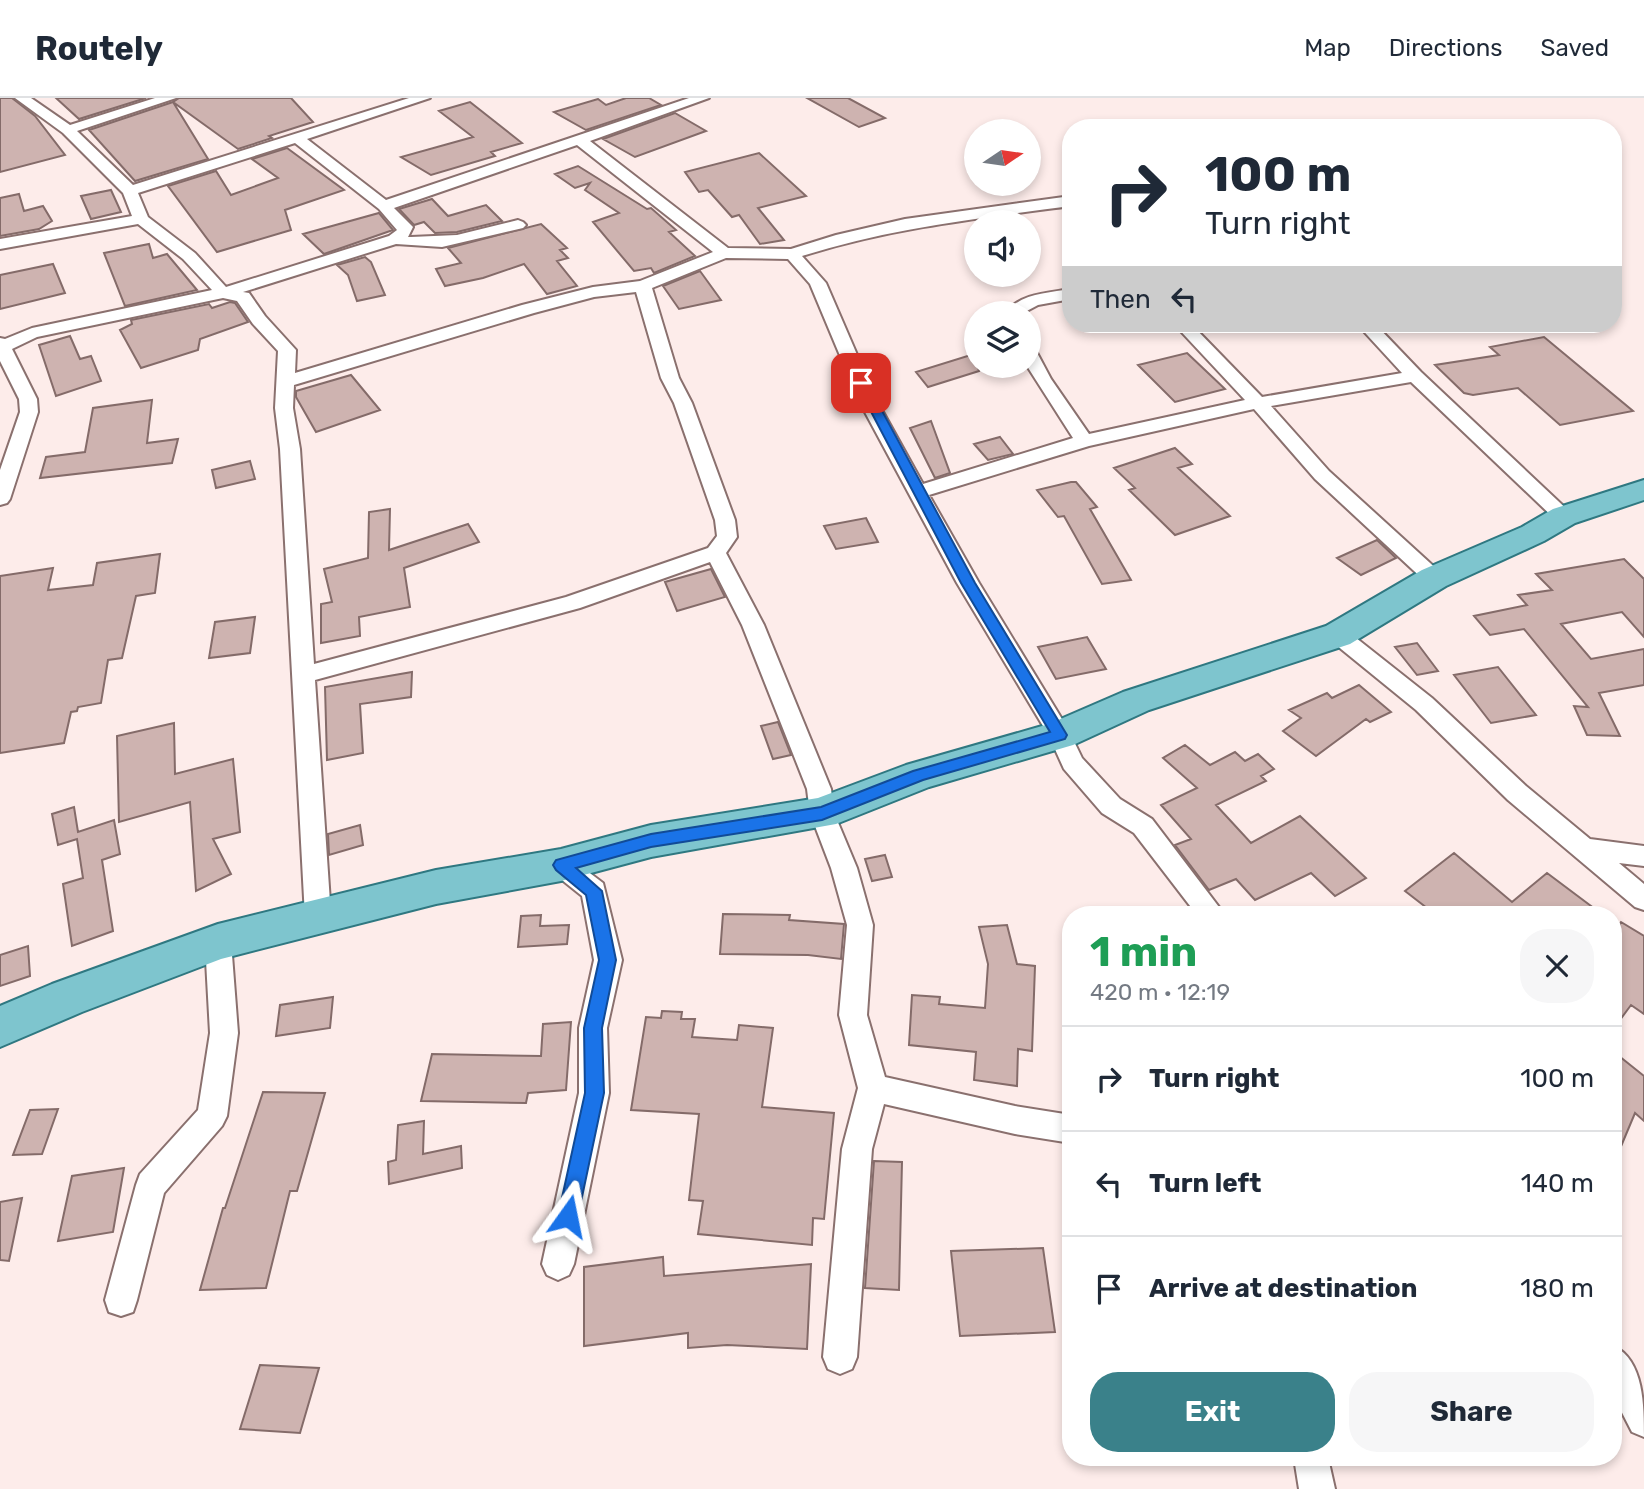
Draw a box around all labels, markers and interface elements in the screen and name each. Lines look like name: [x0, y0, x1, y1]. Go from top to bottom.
text: Routely: [35, 29, 163, 68]
text: Map: [1304, 34, 1351, 62]
text: Directions: [1389, 34, 1502, 62]
text: Saved: [1540, 34, 1609, 62]
north arrow: [964, 119, 1041, 196]
map controls: [964, 119, 1041, 378]
text: 100 m: [1205, 145, 1351, 203]
icon: right: [1090, 147, 1181, 238]
text: Turn right: [1205, 204, 1350, 242]
button: sound: [964, 210, 1041, 287]
icon: left: [1165, 280, 1203, 318]
text: Then: [1090, 284, 1151, 315]
button: layers: [964, 301, 1041, 378]
pin: [831, 353, 891, 413]
icon: arrive: [842, 364, 880, 402]
text: 1 min: [1090, 927, 1197, 977]
button: close: [1520, 929, 1594, 1003]
text: 420 m · 12:19: [1090, 978, 1230, 1006]
icon: right: [1090, 1060, 1128, 1098]
text: Turn right: [1149, 1063, 1279, 1094]
text: 100 m: [1520, 1063, 1594, 1094]
icon: left: [1090, 1165, 1128, 1203]
text: Turn left: [1149, 1168, 1261, 1199]
text: 140 m: [1521, 1168, 1594, 1199]
position arrow: [531, 1179, 605, 1253]
icon: arrive: [1090, 1270, 1128, 1308]
text: Arrive at destination: [1149, 1273, 1417, 1304]
text: 180 m: [1520, 1273, 1594, 1304]
button: Exit: [1090, 1372, 1335, 1452]
button: Share: [1349, 1372, 1594, 1452]

